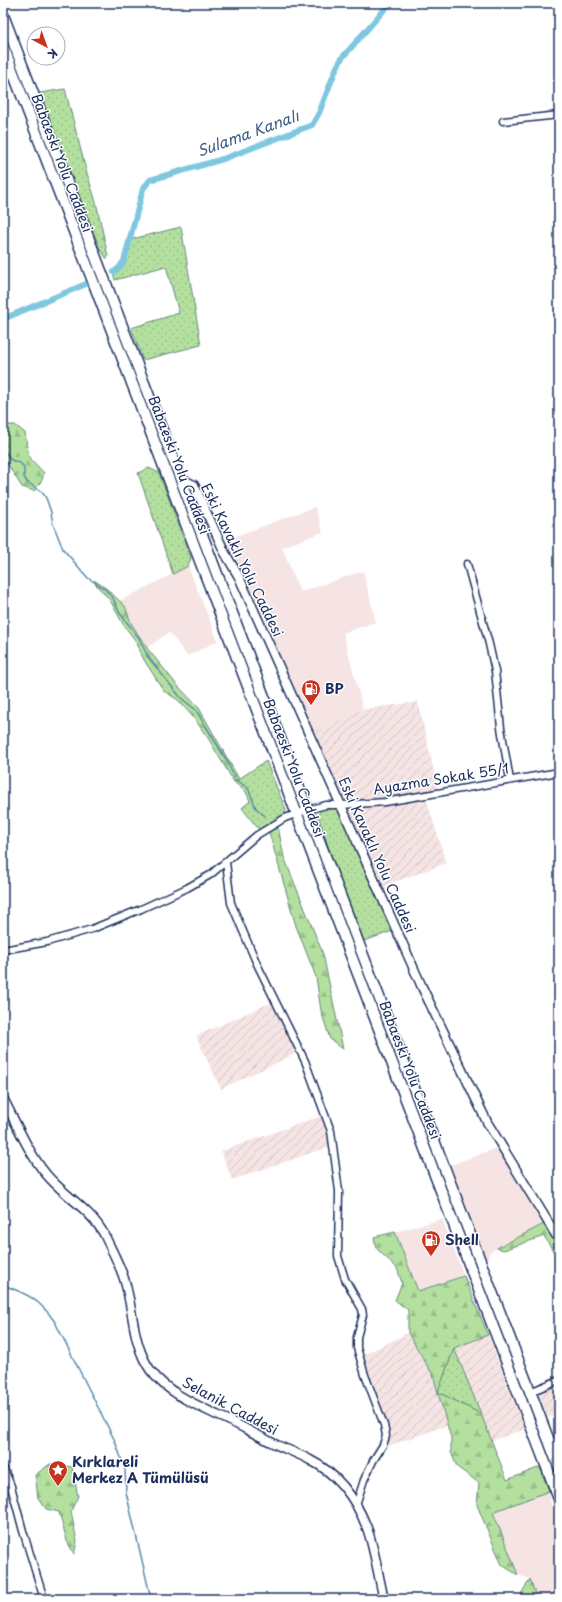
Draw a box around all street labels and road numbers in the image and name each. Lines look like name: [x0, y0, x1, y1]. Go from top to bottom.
street label: Babaeski Yolu Caddesi: [26, 91, 99, 235]
street label: Babaeski Yolu Caddesi: [143, 393, 216, 537]
street label: Eski Kavaklı Yolu Caddesi: [196, 479, 289, 640]
street label: Babaeski Yolu Caddesi: [258, 696, 331, 840]
street label: Ayazma Sokak 55/1: [371, 757, 510, 800]
street label: Eski Kavaklı Yolu Caddesi: [334, 774, 421, 936]
street label: Babaeski Yolu Caddesi: [374, 998, 447, 1142]
street label: Selanik Caddesi: [179, 1371, 282, 1440]

